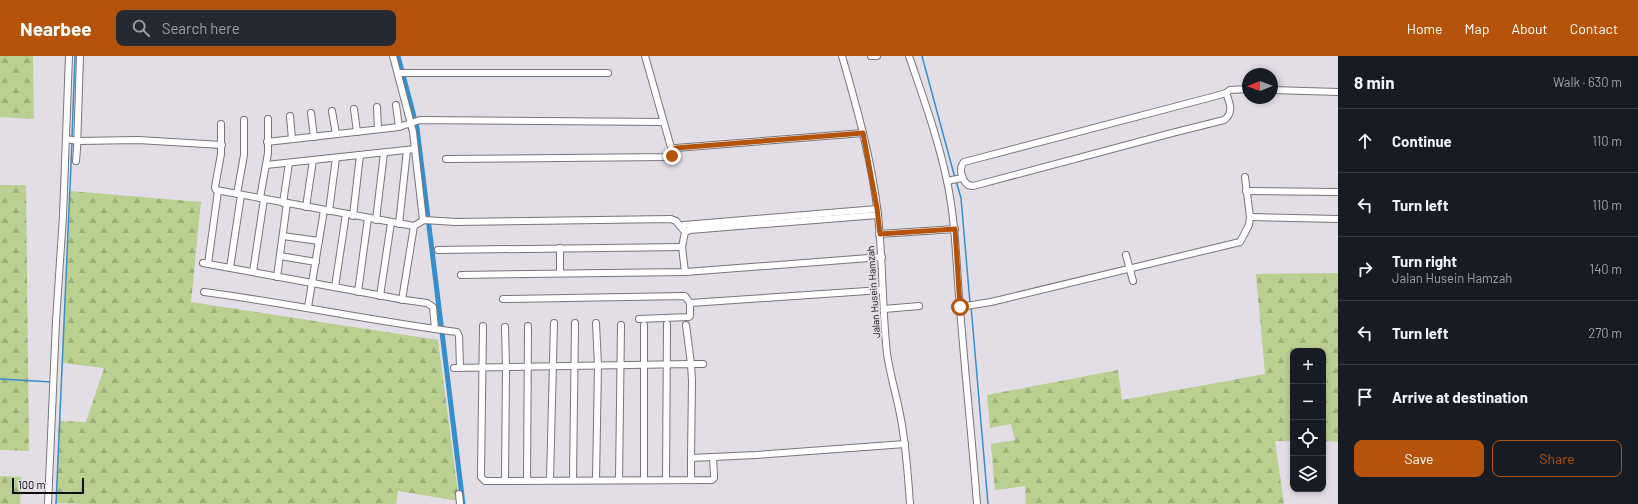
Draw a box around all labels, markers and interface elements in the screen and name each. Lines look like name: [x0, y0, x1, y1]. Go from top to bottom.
search box: [116, 10, 396, 46]
text: Nearbee: [20, 17, 92, 40]
icon: search: [130, 17, 152, 39]
text: Search here: [162, 19, 240, 37]
text: Home: [1407, 20, 1443, 37]
text: Map: [1465, 20, 1489, 37]
text: About: [1511, 20, 1548, 37]
text: Contact: [1570, 20, 1618, 37]
north arrow: [1242, 68, 1278, 104]
text: 8 min: [1354, 72, 1394, 92]
text: Walk · 630 m: [1553, 74, 1622, 90]
icon: ahead: [1354, 130, 1376, 152]
text: Continue: [1392, 132, 1452, 150]
text: 110 m: [1592, 133, 1622, 149]
route end: [663, 147, 681, 165]
icon: left: [1354, 194, 1376, 216]
text: Turn left: [1392, 196, 1448, 214]
text: 110 m: [1592, 197, 1622, 213]
street label: Jalan Husein Hamzah: [864, 245, 882, 339]
text: Turn right: [1392, 252, 1457, 270]
icon: right: [1354, 258, 1376, 280]
text: 140 m: [1590, 261, 1622, 277]
text: Jalan Husein Hamzah: [1392, 270, 1512, 286]
route start: [951, 298, 969, 316]
icon: left: [1354, 322, 1376, 344]
text: Turn left: [1392, 324, 1448, 342]
text: 270 m: [1588, 325, 1622, 341]
map controls: [1290, 348, 1326, 492]
button: +: [1290, 348, 1326, 384]
button: −: [1290, 384, 1326, 420]
icon: arrive: [1354, 386, 1376, 408]
text: Arrive at destination: [1392, 388, 1528, 406]
button: locate: [1290, 420, 1326, 456]
button: Save: [1354, 440, 1484, 477]
button: Share: [1492, 440, 1622, 477]
button: layers: [1290, 456, 1326, 492]
scale bar: [12, 476, 84, 495]
text: 100 m: [18, 478, 46, 491]

